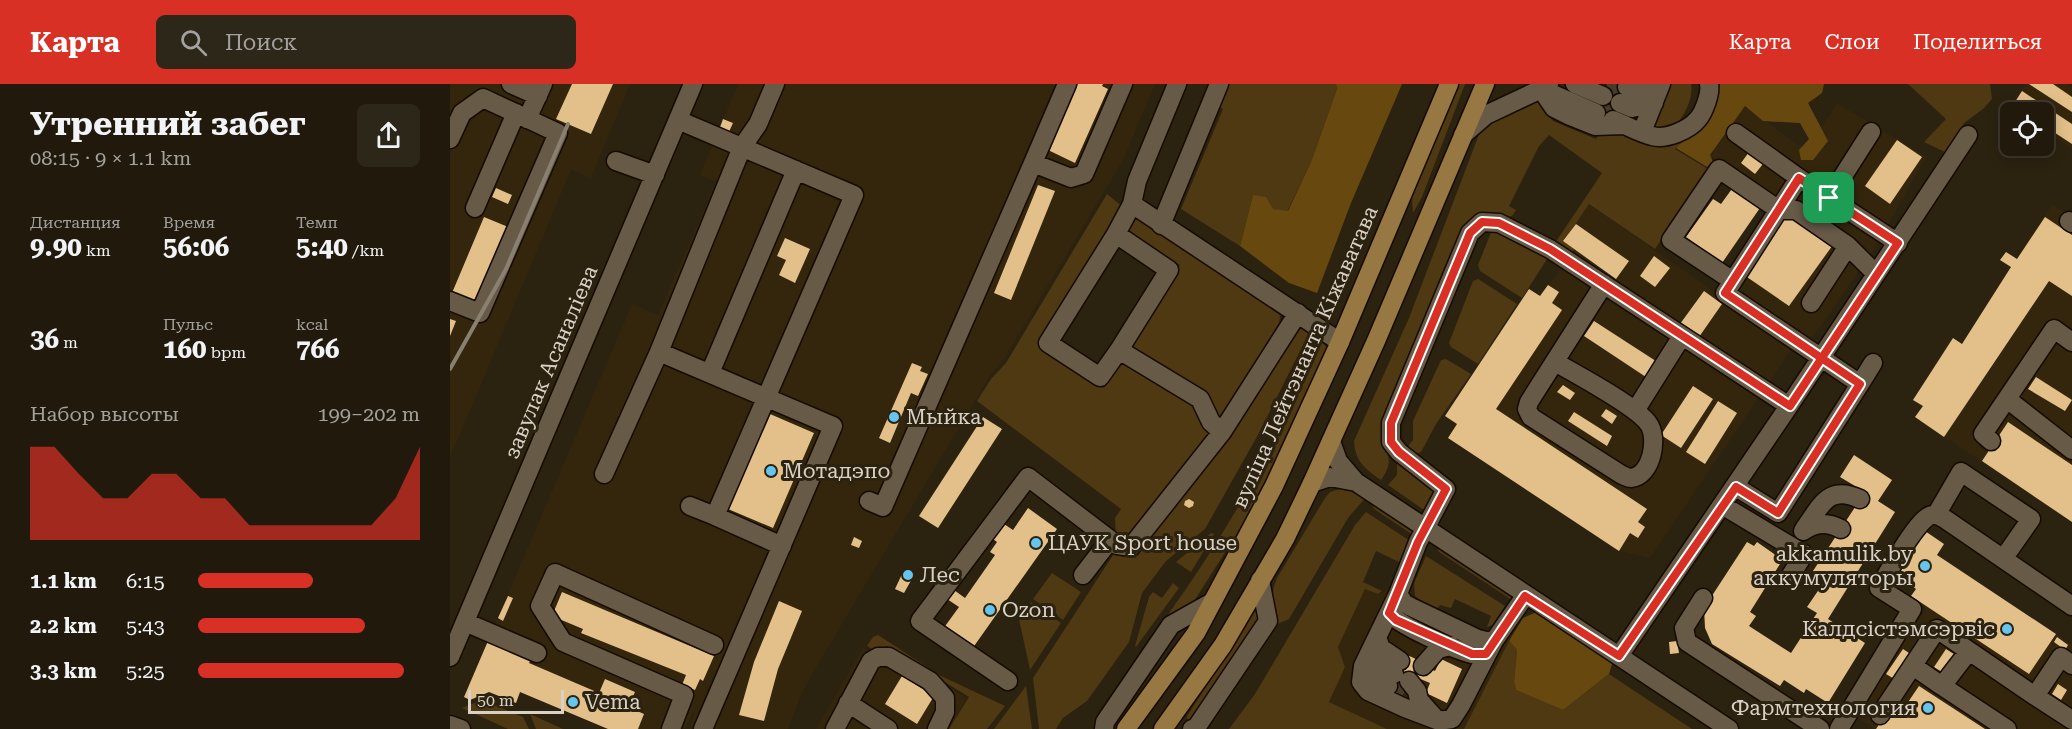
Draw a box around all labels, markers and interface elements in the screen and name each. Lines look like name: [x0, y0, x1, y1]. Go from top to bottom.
search box: [156, 15, 576, 69]
text: Карта: [30, 26, 120, 59]
icon: search: [177, 26, 210, 59]
text: Поиск: [225, 30, 297, 55]
text: Карта: [1729, 30, 1792, 54]
text: Слои: [1825, 30, 1880, 54]
text: Поделиться: [1913, 30, 2042, 54]
map controls: [2000, 102, 2054, 156]
button: locate: [2000, 102, 2054, 156]
text: Утренний забег: [30, 104, 306, 143]
button: share: [357, 104, 420, 167]
text: 08:15 · 9 × 1.1 km: [30, 146, 191, 170]
pin: [1803, 172, 1854, 223]
icon: arrive: [1812, 181, 1845, 214]
street label: вуліца Лейтэнанта Кіжаватава: [1227, 202, 1383, 512]
text: Дистанция: [30, 213, 121, 232]
text: Время: [163, 213, 215, 232]
text: Темп: [296, 213, 338, 232]
text: 9.90: [30, 232, 82, 262]
text: 56:06: [163, 232, 229, 262]
text: 5:40: [296, 232, 348, 262]
text: km: [82, 241, 111, 260]
text: /km: [348, 241, 384, 260]
street label: завулак Асаналіева: [499, 261, 603, 462]
text: Пульс: [163, 315, 213, 334]
text: kcal: [296, 315, 328, 334]
text: 36: [30, 324, 59, 354]
text: m: [59, 333, 78, 352]
text: 160: [163, 334, 207, 364]
text: 766: [296, 334, 340, 364]
text: bpm: [207, 343, 246, 362]
text: Набор высоты: [30, 402, 179, 426]
text: 199–202 m: [317, 402, 420, 426]
place label: Мыйка: [906, 405, 982, 429]
marker: Мыйка: [887, 410, 901, 424]
place label: Мотадэпо: [783, 459, 890, 483]
marker: Мотадэпо: [764, 464, 778, 478]
place label: ЦАУК Sport house: [1048, 531, 1237, 555]
marker: ЦАУК Sport house: [1029, 536, 1043, 550]
place label: akkamulik.by аккумуляторы: [1753, 542, 1914, 590]
marker: akkamulik.by аккумуляторы: [1918, 559, 1932, 573]
place label: Лес: [920, 563, 960, 587]
marker: Лес: [901, 568, 915, 582]
text: 1.1 km: [30, 569, 97, 593]
text: 6:15: [126, 569, 165, 593]
place label: Ozon: [1002, 598, 1055, 622]
marker: Ozon: [983, 603, 997, 617]
text: 2.2 km: [30, 614, 97, 638]
text: 5:43: [126, 614, 165, 638]
place label: Калдсістэмсэрвіс: [1802, 617, 1995, 641]
marker: Калдсістэмсэрвіс: [2000, 622, 2014, 636]
text: 3.3 km: [30, 659, 97, 683]
text: 5:25: [126, 659, 165, 683]
scale bar: [468, 687, 564, 714]
place label: Vema: [585, 690, 641, 714]
text: 50 m: [477, 691, 514, 710]
marker: Vema: [566, 695, 580, 709]
place label: Фармтехнология: [1731, 696, 1916, 720]
marker: Фармтехнология: [1921, 701, 1935, 715]

